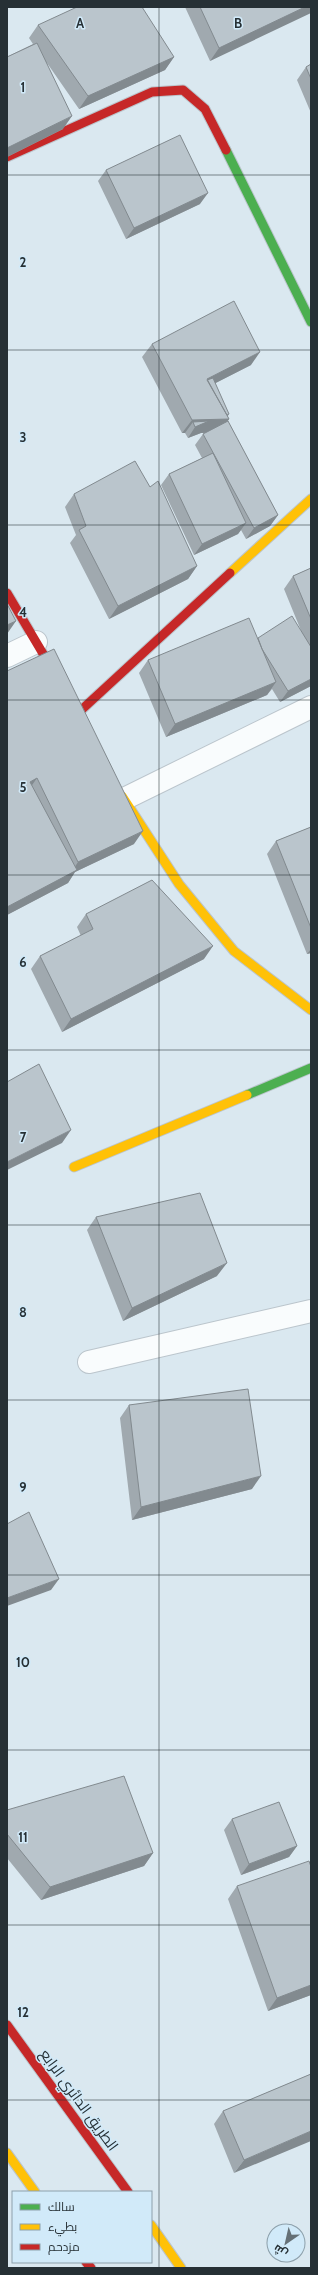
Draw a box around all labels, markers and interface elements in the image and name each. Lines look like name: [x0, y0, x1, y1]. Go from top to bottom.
text: A: [76, 15, 85, 31]
text: B: [234, 15, 242, 31]
text: 1: [21, 79, 25, 95]
text: 2: [20, 254, 27, 270]
text: 3: [19, 429, 27, 445]
text: 4: [19, 604, 27, 620]
text: 5: [20, 779, 27, 795]
text: 6: [19, 954, 27, 970]
text: 7: [20, 1129, 27, 1145]
text: 8: [19, 1304, 27, 1320]
text: 9: [19, 1479, 27, 1495]
text: 10: [16, 1654, 30, 1670]
text: 11: [18, 1829, 28, 1845]
text: 12: [17, 2004, 29, 2020]
street label: الطريق الدائري الرابع: [34, 2046, 122, 2156]
legend: [12, 2191, 152, 2263]
text: سالك: [48, 2199, 75, 2214]
text: بطيء: [48, 2219, 77, 2237]
north arrow: [266, 2223, 306, 2263]
text: مزدحم: [48, 2239, 80, 2255]
text: ش: [271, 2242, 290, 2261]

